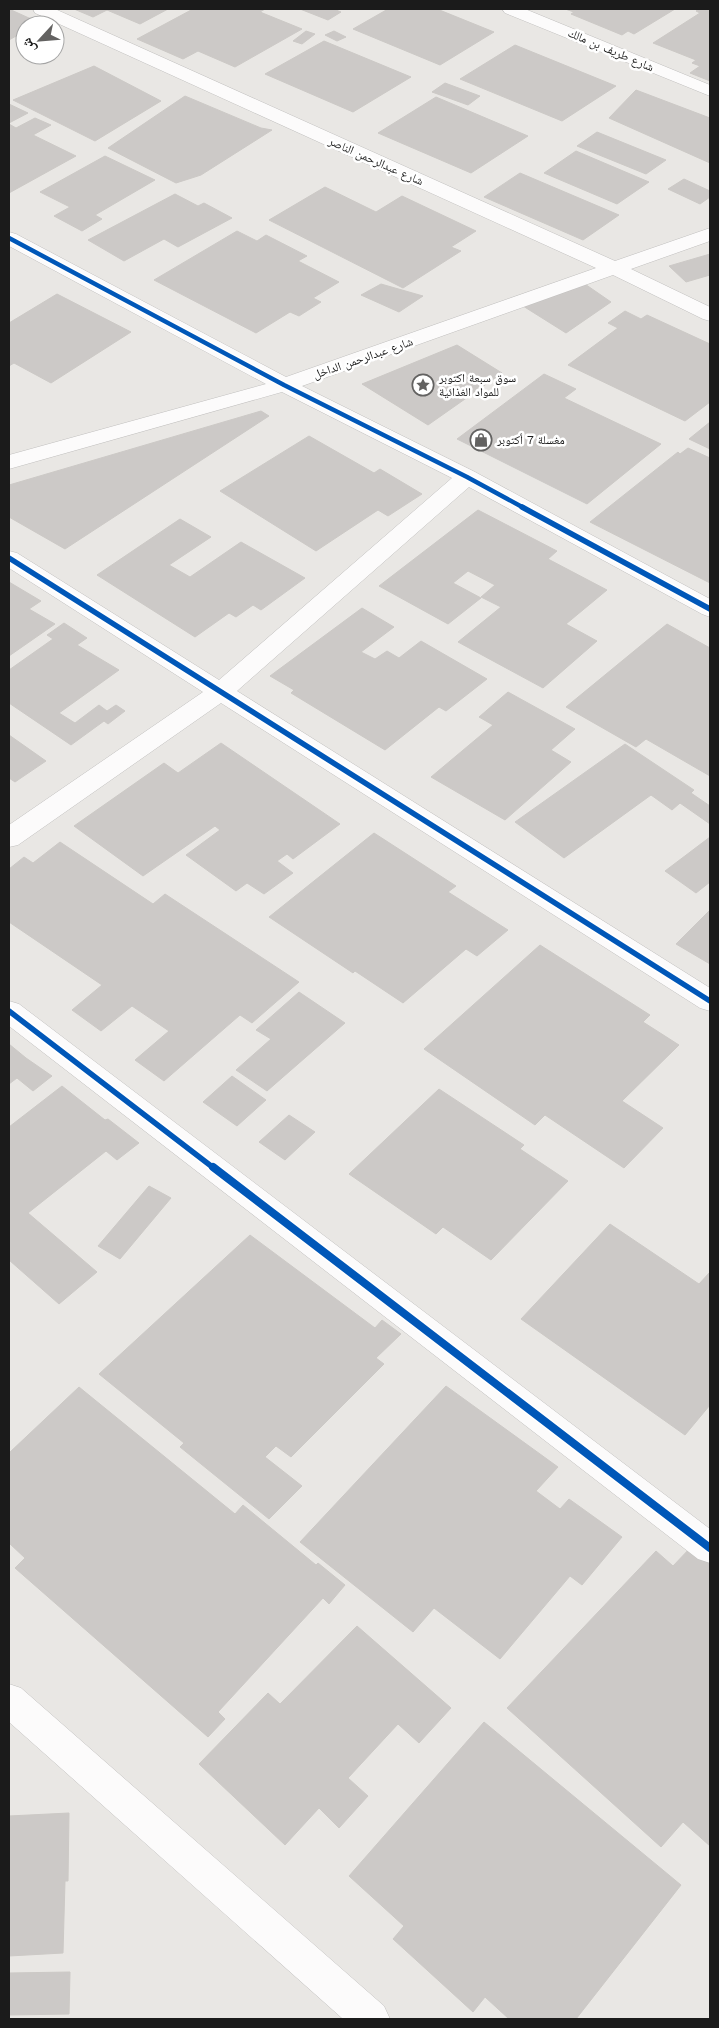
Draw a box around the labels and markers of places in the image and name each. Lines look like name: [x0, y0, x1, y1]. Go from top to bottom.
place label: سوق سبعة اكتوبر للمواد الغذائية: [438, 371, 516, 399]
place icon: سوق سبعة اكتوبر للمواد الغذائية: [411, 373, 435, 397]
shop icon: مغسلة 7 أكتوبر: [469, 428, 493, 452]
place label: مغسلة 7 أكتوبر: [496, 433, 565, 447]

